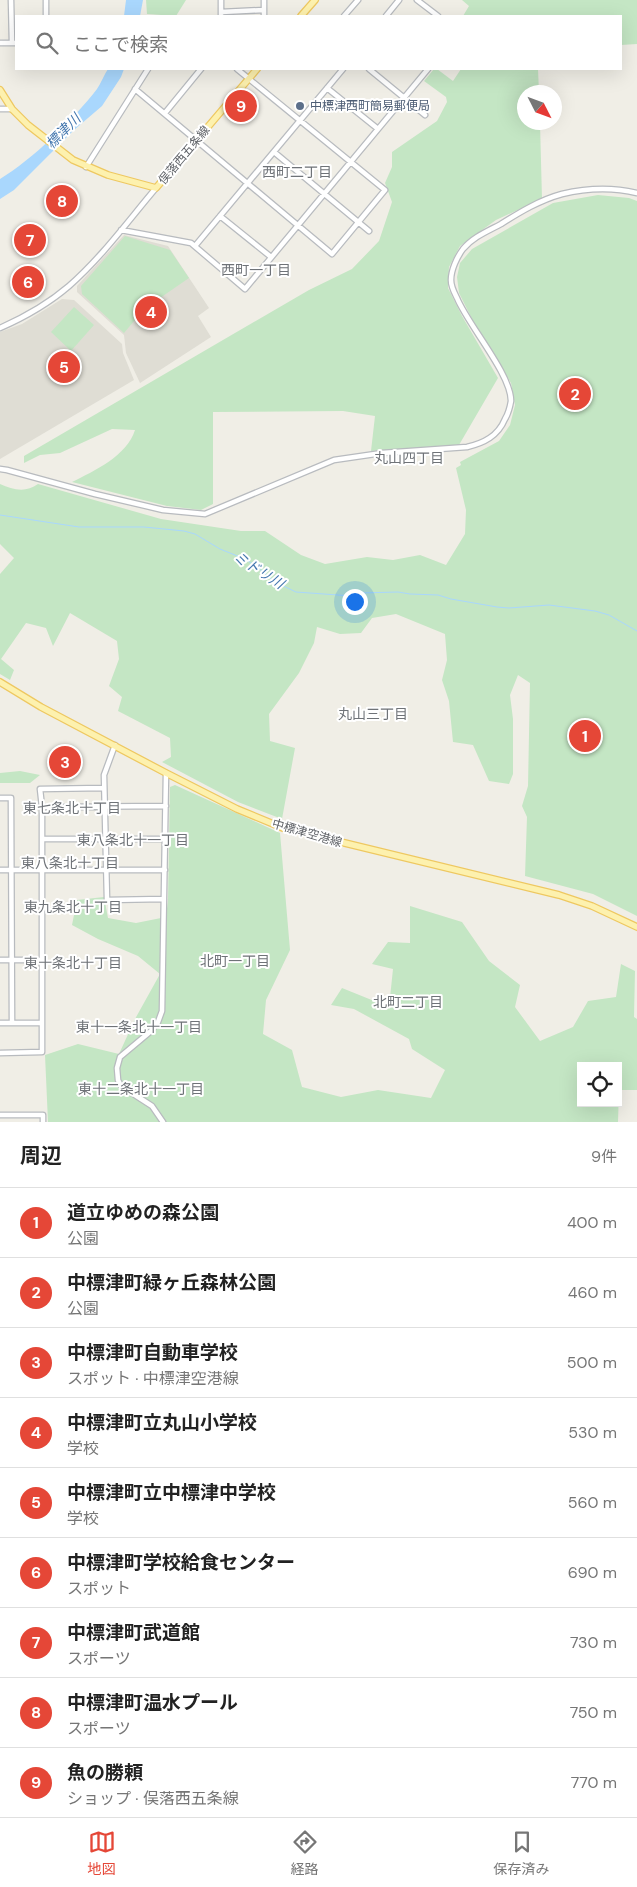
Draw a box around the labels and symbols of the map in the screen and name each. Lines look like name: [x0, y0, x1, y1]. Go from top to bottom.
north arrow: [517, 85, 562, 130]
pin: 9: [225, 87, 257, 125]
place label: 中標津西町簡易郵便局: [310, 98, 430, 114]
marker: 中標津西町簡易郵便局: [294, 100, 306, 112]
water label: 標津川: [42, 108, 86, 152]
street label: 俣落西五条線: [155, 122, 213, 188]
district label: 西町二丁目: [262, 163, 332, 181]
pin: 8: [46, 182, 78, 220]
pin: 7: [14, 221, 46, 259]
district label: 西町一丁目: [221, 261, 291, 279]
pin: 6: [12, 263, 44, 301]
pin: 4: [135, 293, 167, 331]
pin: 5: [48, 348, 80, 386]
pin: 2: [559, 375, 591, 413]
district label: 丸山四丁目: [374, 449, 444, 467]
water label: ミドリ川: [230, 548, 289, 594]
your location: [342, 589, 368, 615]
district label: 丸山三丁目: [338, 705, 408, 723]
pin: 1: [569, 717, 601, 755]
pin: 3: [49, 743, 81, 781]
district label: 東七条北十丁目: [23, 799, 121, 817]
street label: 中標津空港線: [270, 815, 344, 851]
district label: 東八条北十一丁目: [77, 831, 189, 849]
district label: 東八条北十丁目: [21, 854, 119, 872]
district label: 東九条北十丁目: [24, 898, 122, 916]
district label: 北町一丁目: [200, 952, 270, 970]
district label: 東十条北十丁目: [24, 954, 122, 972]
district label: 北町二丁目: [373, 993, 443, 1011]
district label: 東十一条北十一丁目: [76, 1018, 202, 1036]
district label: 東十二条北十一丁目: [78, 1080, 204, 1098]

